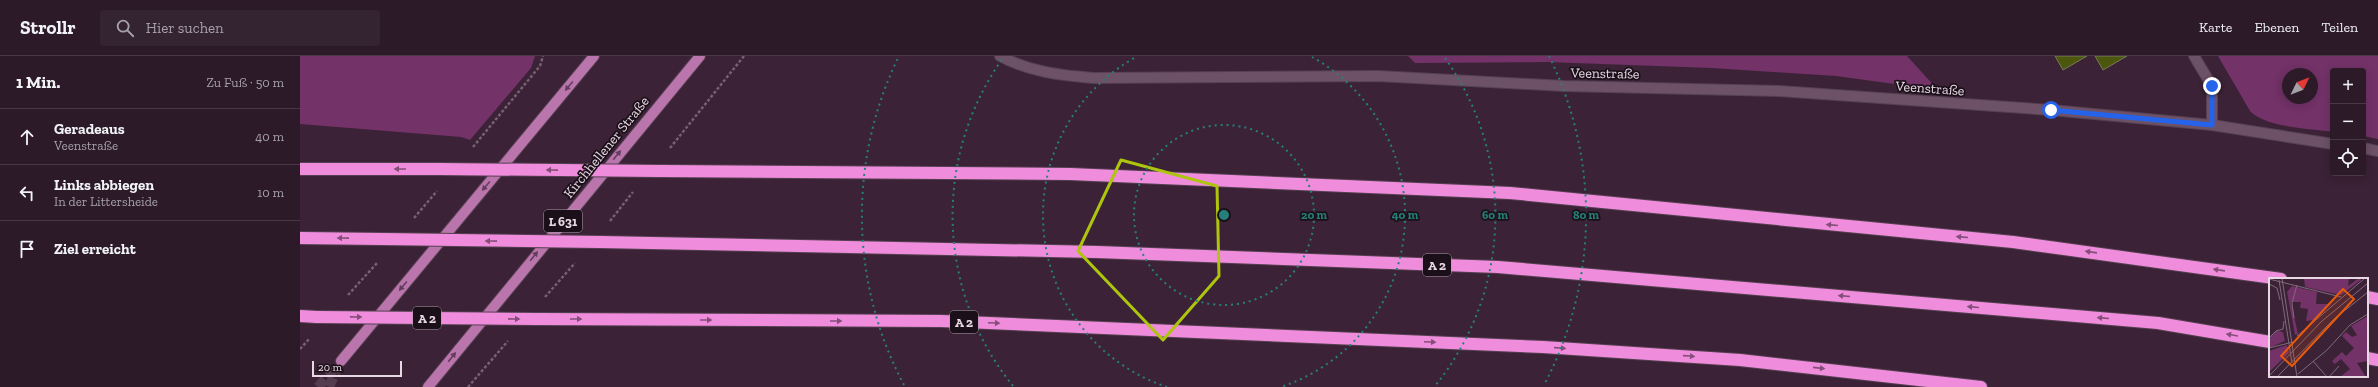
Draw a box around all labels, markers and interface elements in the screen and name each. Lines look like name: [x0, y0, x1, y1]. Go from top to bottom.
search box: [100, 10, 380, 46]
text: Strollr: [20, 16, 76, 39]
icon: search: [114, 17, 136, 39]
text: Hier suchen: [146, 19, 224, 37]
text: Karte: [2199, 19, 2232, 36]
text: Ebenen: [2254, 19, 2299, 36]
text: Teilen: [2321, 19, 2358, 36]
street label: Veenstraße: [1569, 64, 1640, 83]
north arrow: [2282, 68, 2318, 104]
map controls: [2330, 68, 2366, 176]
button: +: [2330, 68, 2366, 104]
text: 1 Min.: [16, 72, 60, 92]
text: Zu Fuß · 50 m: [207, 75, 284, 90]
route end: [2203, 77, 2221, 95]
street label: Veenstraße: [1894, 78, 1965, 99]
one-way arrow: [564, 81, 573, 91]
street label: Kirchhellener Straße: [560, 93, 653, 202]
route start: [2042, 101, 2060, 119]
button: −: [2330, 104, 2366, 140]
text: Geradeaus: [54, 120, 125, 138]
icon: ahead: [16, 126, 38, 148]
text: 40 m: [255, 129, 284, 144]
text: Veenstraße: [54, 138, 118, 153]
button: locate: [2330, 140, 2366, 176]
one-way arrow: [612, 150, 621, 161]
one-way arrow: [393, 166, 406, 172]
one-way arrow: [545, 167, 558, 173]
text: Links abbiegen: [54, 176, 154, 194]
one-way arrow: [481, 181, 490, 192]
icon: left: [16, 182, 38, 204]
text: 10 m: [257, 185, 284, 200]
text: In der Littersheide: [54, 194, 158, 209]
centre of rings: [1217, 208, 1231, 222]
text: 20 m: [1301, 208, 1328, 222]
text: 40 m: [1392, 208, 1419, 222]
text: 60 m: [1482, 208, 1509, 222]
text: 80 m: [1573, 208, 1600, 222]
road number: L 631: [544, 210, 582, 232]
one-way arrow: [1826, 222, 1838, 228]
one-way arrow: [1956, 234, 1968, 240]
one-way arrow: [336, 235, 349, 241]
one-way arrow: [485, 237, 497, 244]
icon: arrive: [16, 238, 38, 260]
text: Ziel erreicht: [54, 240, 136, 258]
one-way arrow: [2085, 249, 2097, 256]
one-way arrow: [530, 251, 539, 261]
road number: A 2: [1423, 254, 1451, 276]
one-way arrow: [2213, 267, 2226, 273]
inset map: [2269, 278, 2368, 377]
one-way arrow: [398, 281, 407, 292]
one-way arrow: [1838, 293, 1850, 300]
one-way arrow: [1967, 304, 1979, 311]
road number: A 2: [413, 307, 441, 329]
road number: A 2: [950, 311, 978, 333]
one-way arrow: [350, 314, 363, 320]
one-way arrow: [2097, 315, 2109, 321]
one-way arrow: [508, 316, 521, 322]
one-way arrow: [570, 316, 583, 322]
one-way arrow: [700, 317, 713, 323]
one-way arrow: [830, 318, 843, 324]
one-way arrow: [988, 320, 1000, 327]
one-way arrow: [2225, 332, 2238, 338]
one-way arrow: [1424, 338, 1436, 345]
one-way arrow: [1554, 344, 1566, 351]
one-way arrow: [448, 351, 457, 362]
one-way arrow: [1683, 353, 1695, 360]
scale bar: [312, 359, 402, 378]
text: 20 m: [318, 361, 342, 374]
one-way arrow: [1813, 365, 1825, 372]

